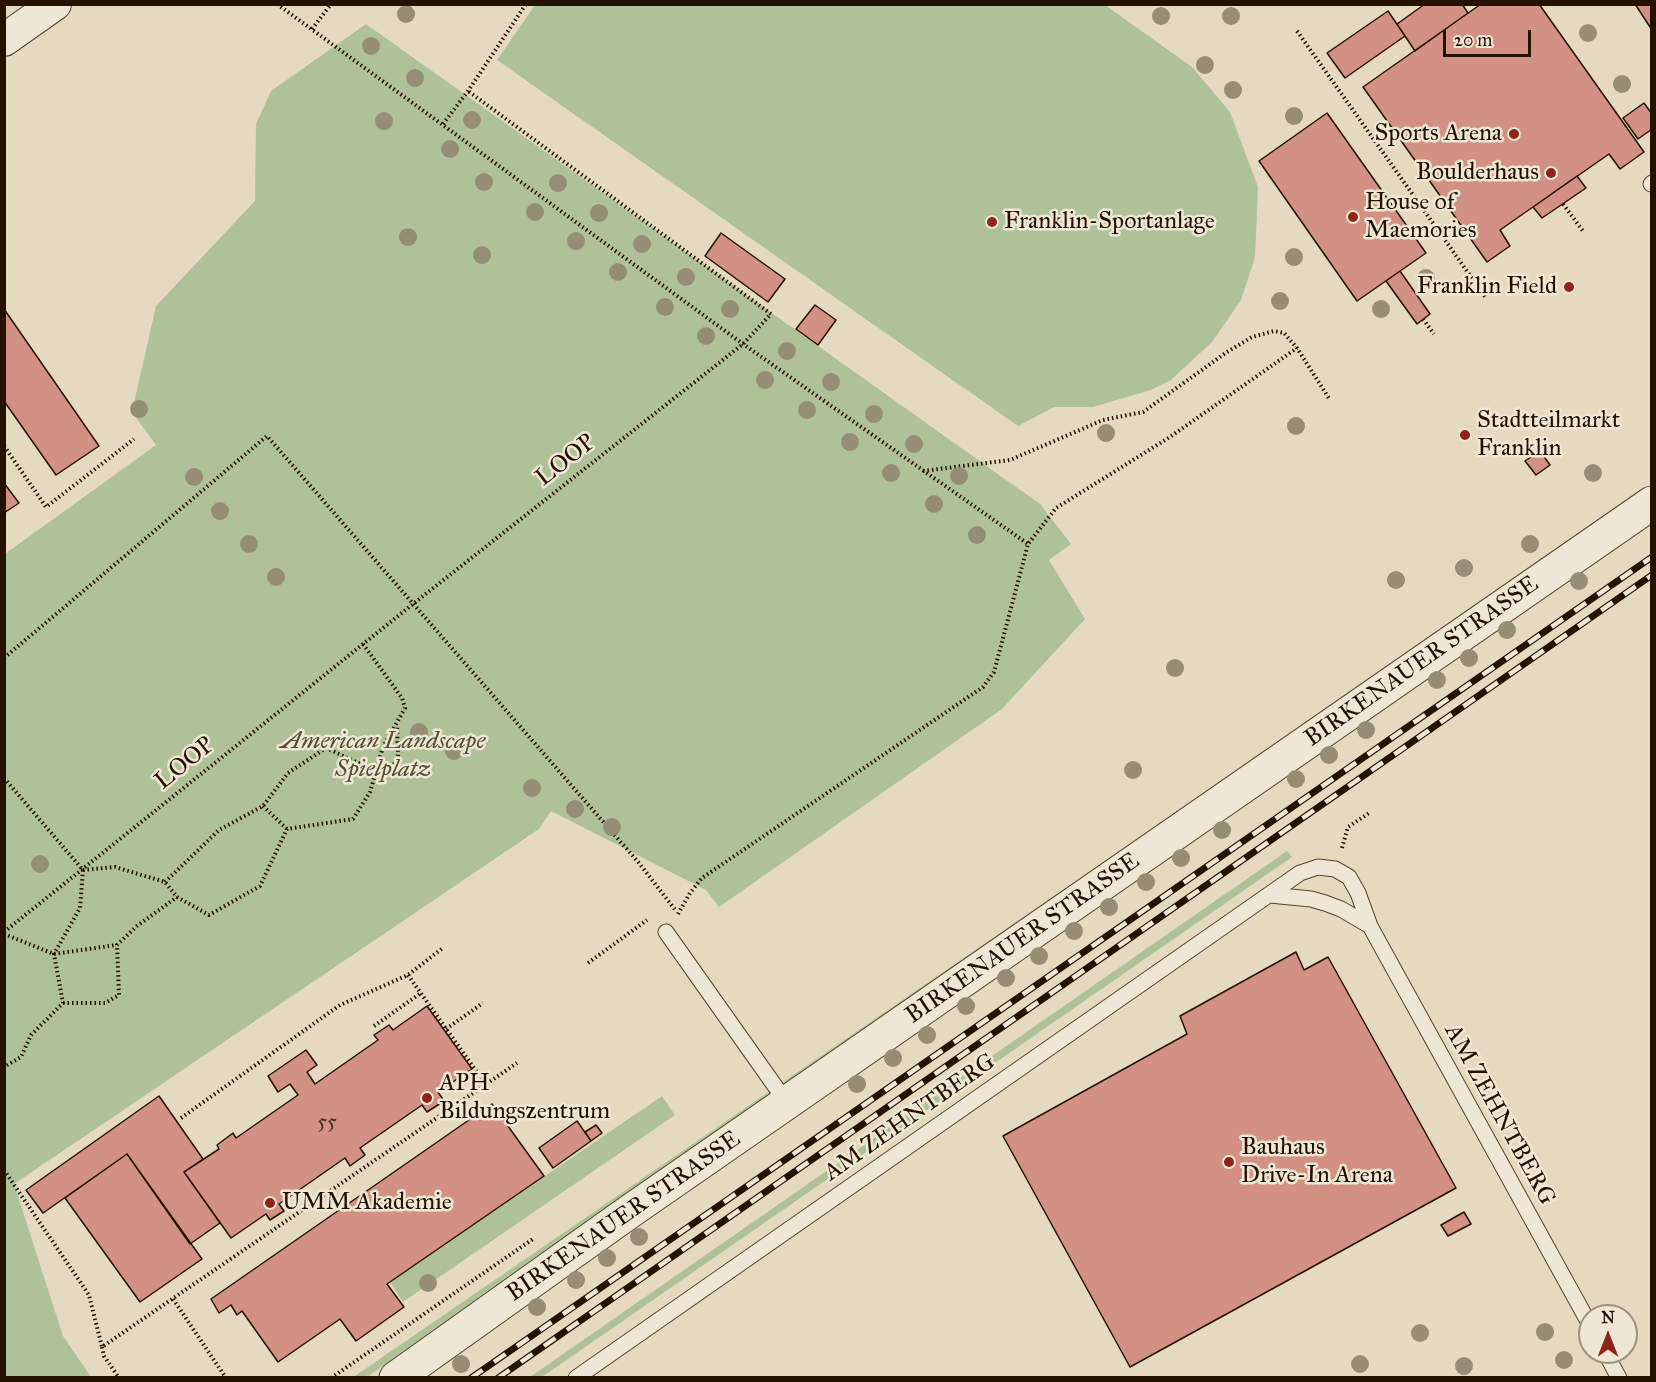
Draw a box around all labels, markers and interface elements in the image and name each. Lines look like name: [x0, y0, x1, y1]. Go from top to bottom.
scale bar: [1446, 18, 1534, 56]
text: 20 m: [1454, 29, 1492, 51]
place label: Sports Arena: [1374, 120, 1502, 148]
marker: Sports Arena: [1507, 127, 1521, 141]
place label: Boulderhaus: [1416, 159, 1539, 187]
marker: Boulderhaus: [1544, 166, 1558, 180]
place label: House of Maemories: [1365, 189, 1476, 245]
place label: Franklin-Sportanlage: [1004, 208, 1215, 236]
marker: House of Maemories: [1346, 210, 1360, 224]
marker: Franklin-Sportanlage: [985, 215, 999, 229]
place label: Franklin Field: [1417, 273, 1557, 301]
marker: Franklin Field: [1562, 280, 1576, 294]
place label: Stadtteilmarkt Franklin: [1477, 407, 1620, 463]
marker: Stadtteilmarkt Franklin: [1458, 428, 1472, 442]
street label: LOOP: [530, 429, 602, 493]
street label: BIRKENAUER STRASSE: [1300, 570, 1544, 754]
park label: American Landscape Spielplatz: [281, 728, 485, 784]
street label: LOOP: [150, 731, 220, 797]
street label: BIRKENAUER STRASSE: [901, 847, 1145, 1031]
street label: AM ZEHNTBERG: [1437, 1019, 1561, 1211]
street label: AM ZEHNTBERG: [819, 1048, 1001, 1188]
place label: APH Bildungszentrum: [439, 1070, 610, 1126]
marker: APH Bildungszentrum: [420, 1091, 434, 1105]
house number: 55: [317, 1110, 337, 1136]
street label: BIRKENAUER STRASSE: [502, 1125, 746, 1309]
place label: Bauhaus Drive-In Arena: [1241, 1134, 1393, 1190]
marker: Bauhaus Drive-In Arena: [1222, 1155, 1236, 1169]
place label: UMM Akademie: [282, 1189, 452, 1217]
marker: UMM Akademie: [263, 1196, 277, 1210]
north arrow: [1578, 1304, 1638, 1364]
text: N: [1601, 1308, 1615, 1327]

